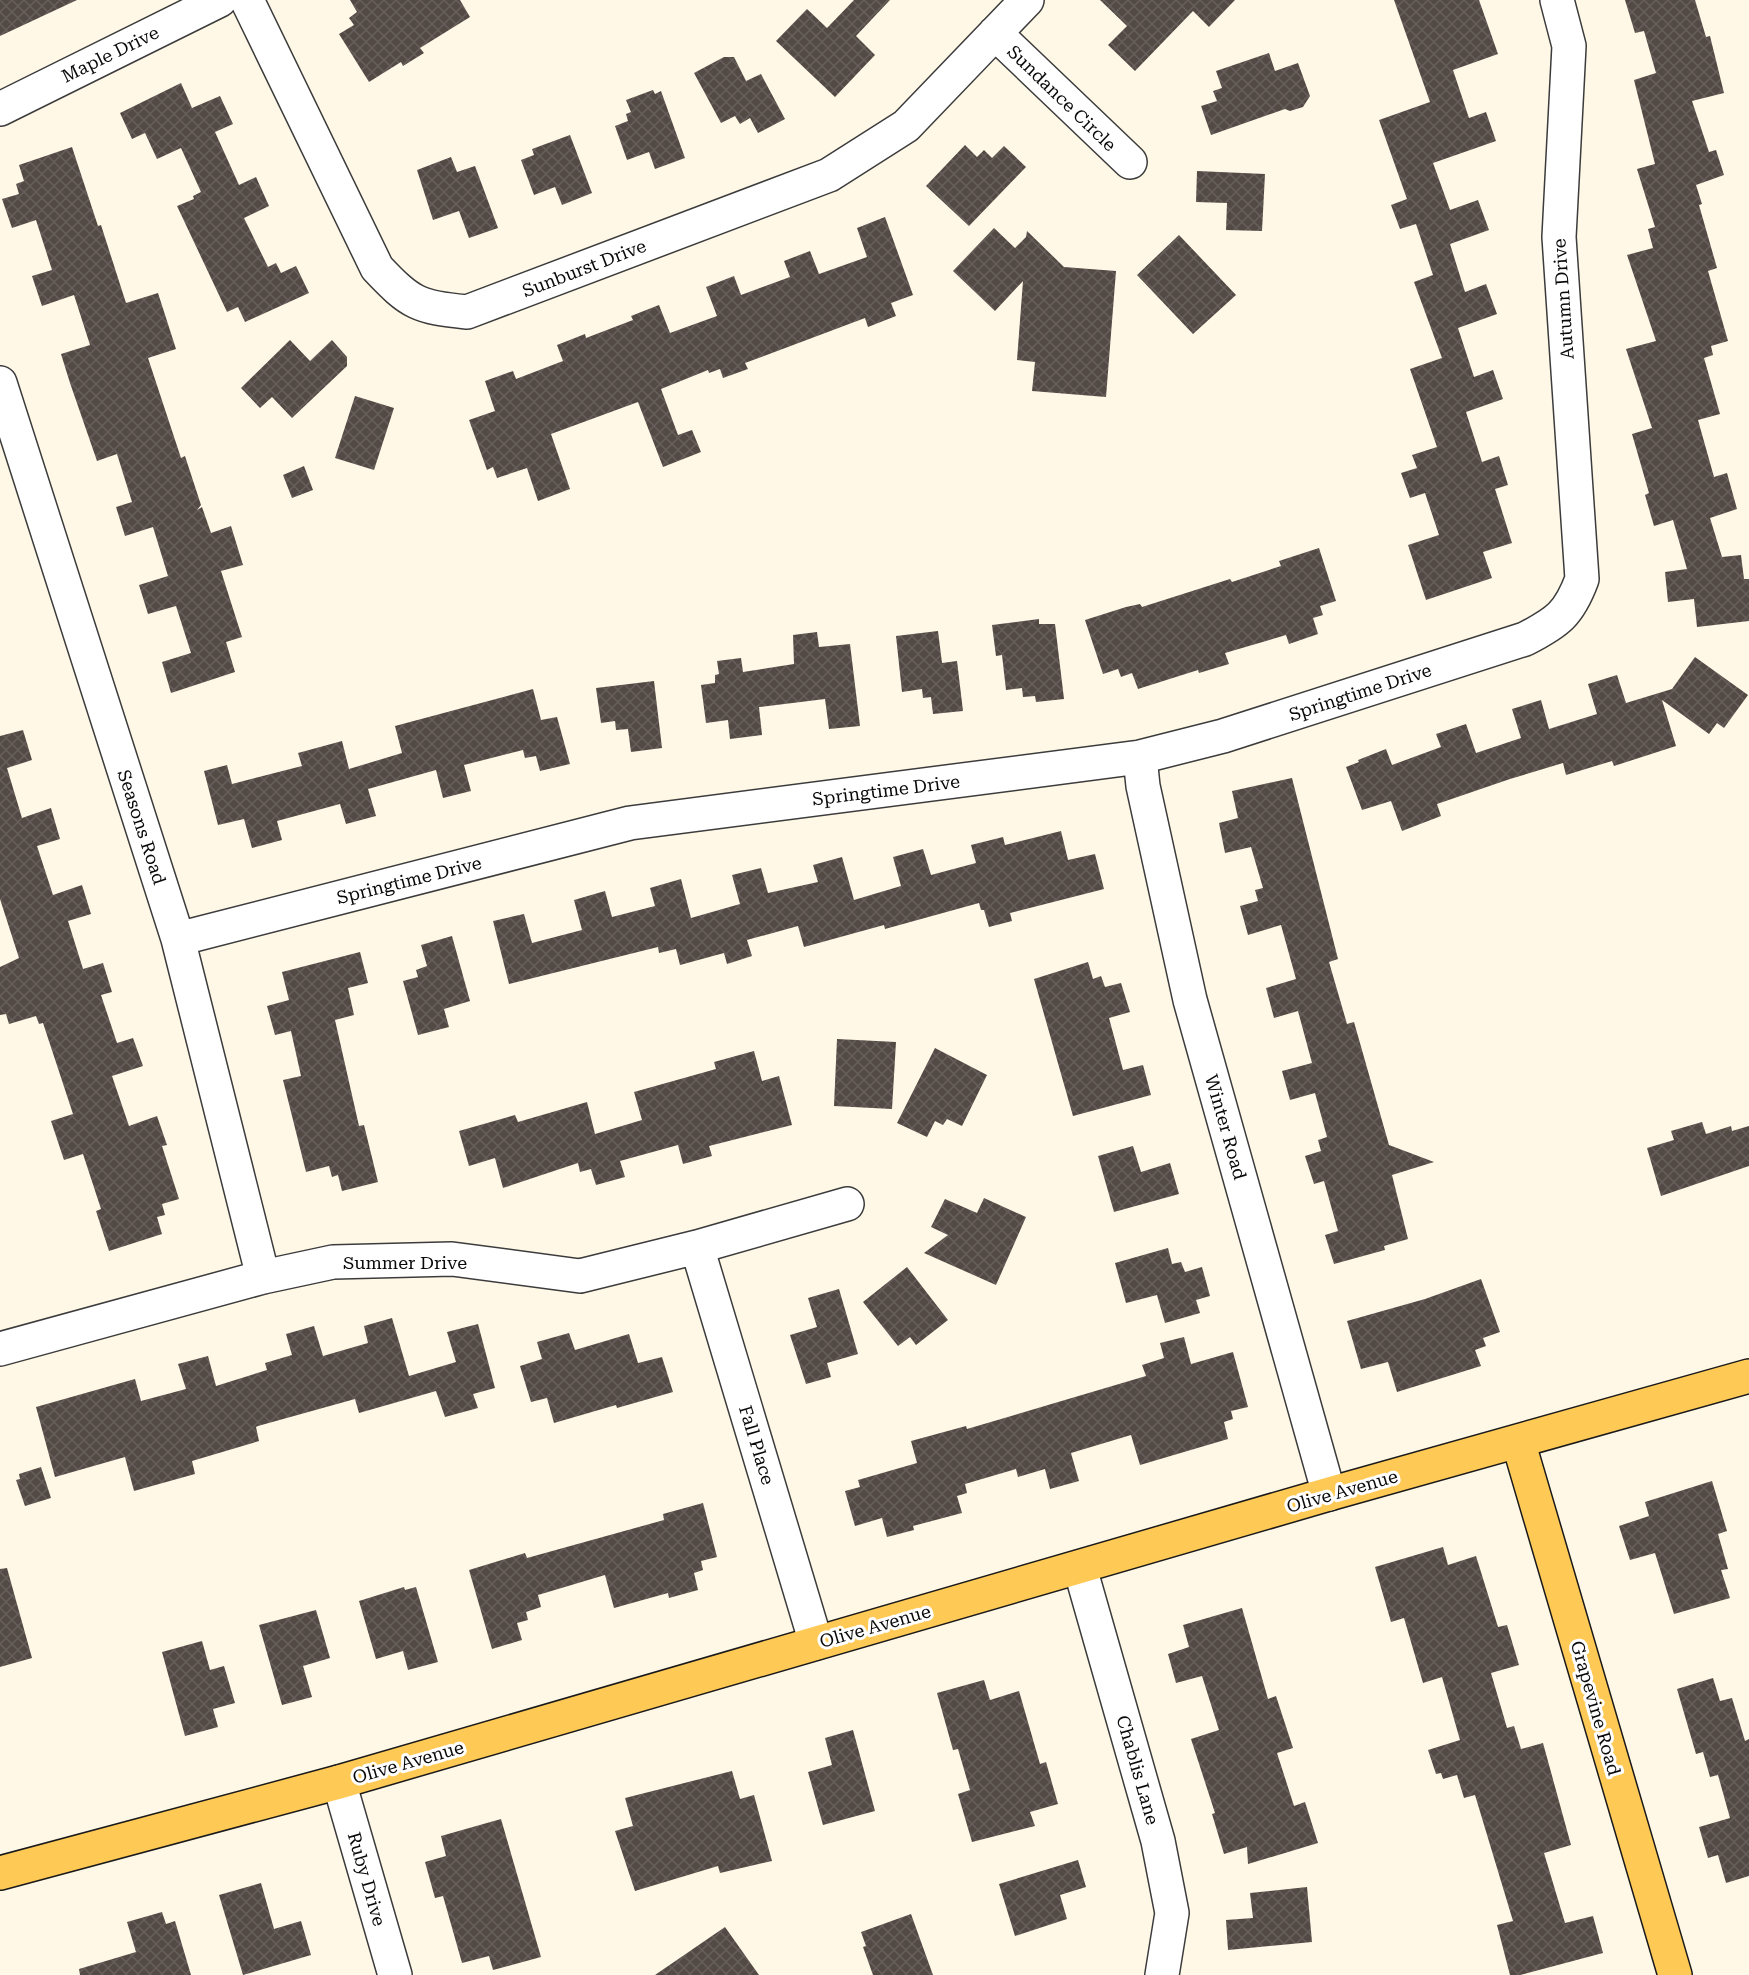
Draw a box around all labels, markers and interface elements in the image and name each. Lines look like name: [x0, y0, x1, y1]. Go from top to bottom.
street label: Maple Drive: [58, 21, 162, 87]
street label: Sundance Circle: [1003, 41, 1121, 155]
street label: Sunburst Drive: [519, 235, 649, 301]
street label: Autumn Drive: [1548, 238, 1578, 360]
street label: Springtime Drive: [1286, 659, 1434, 725]
street label: Seasons Road: [114, 767, 171, 888]
street label: Springtime Drive: [811, 771, 961, 809]
street label: Springtime Drive: [334, 852, 484, 908]
street label: Winter Road: [1201, 1072, 1251, 1182]
street label: Summer Drive: [343, 1252, 467, 1273]
street label: Fall Place: [735, 1403, 779, 1487]
street label: Olive Avenue: [1284, 1465, 1400, 1517]
street label: Olive Avenue: [817, 1600, 933, 1652]
street label: Grapevine Road: [1567, 1638, 1625, 1778]
street label: Chablis Lane: [1112, 1713, 1164, 1827]
street label: Olive Avenue: [350, 1736, 466, 1788]
street label: Ruby Drive: [344, 1830, 390, 1929]

